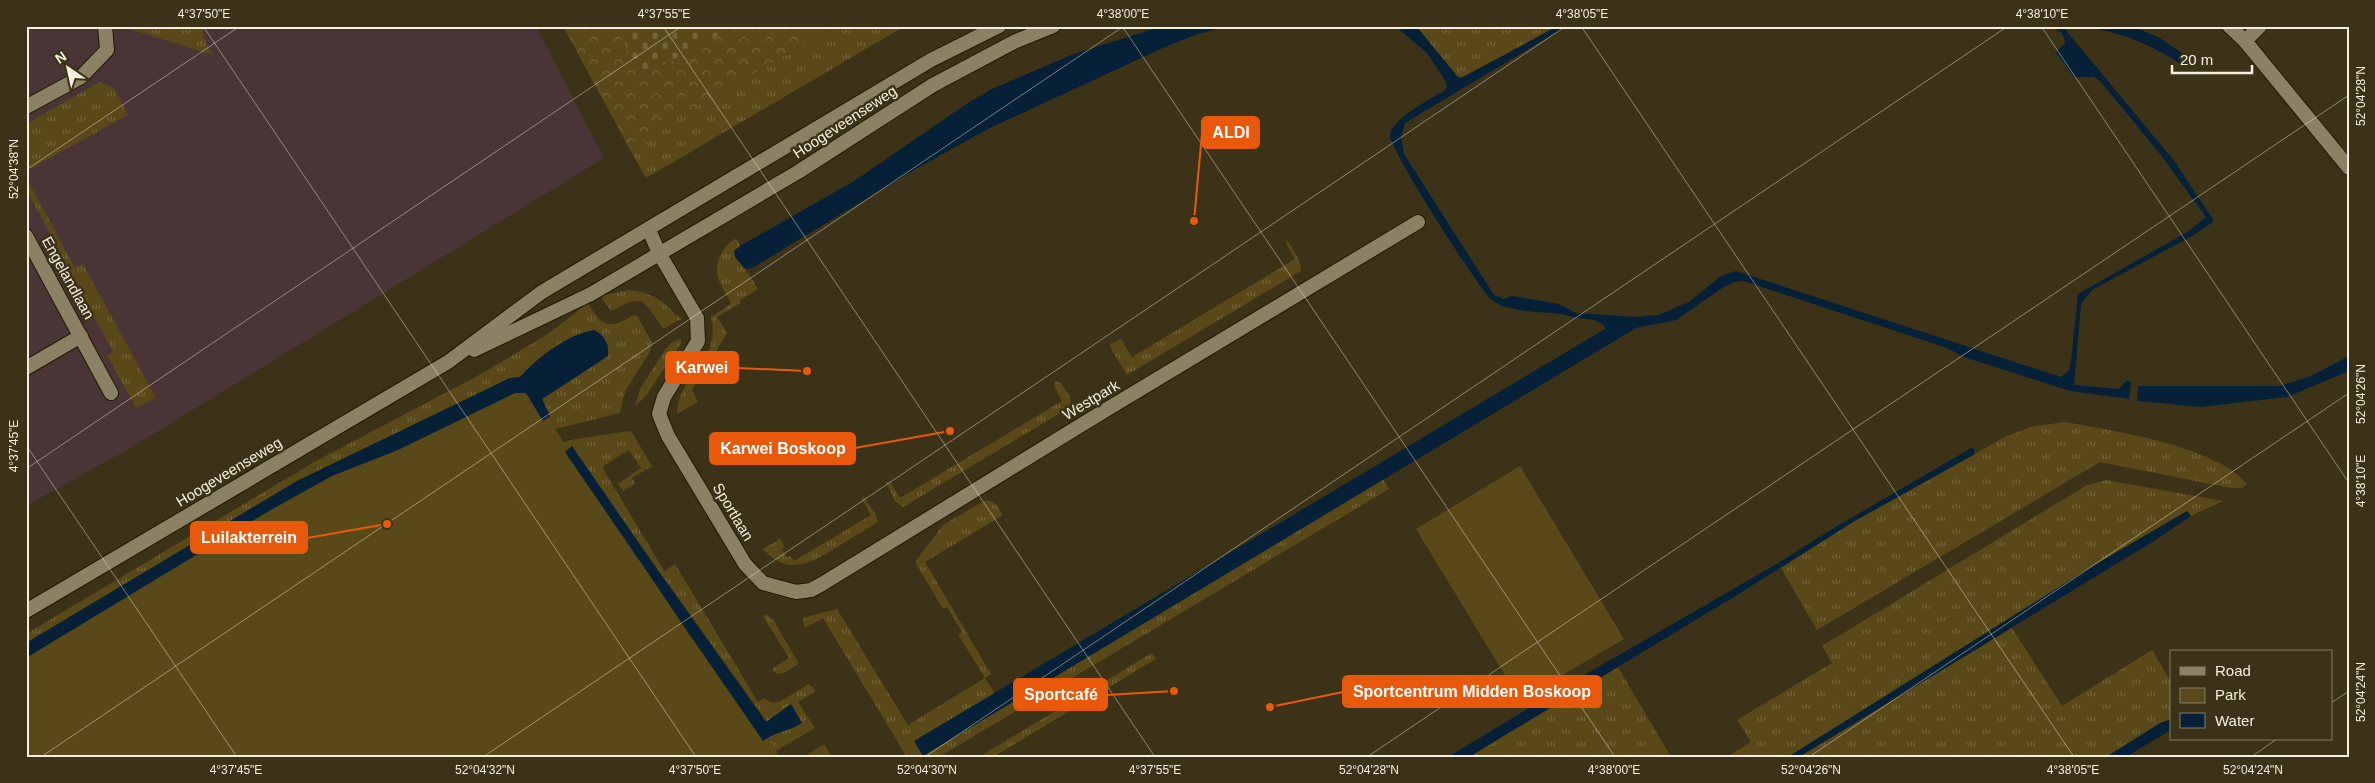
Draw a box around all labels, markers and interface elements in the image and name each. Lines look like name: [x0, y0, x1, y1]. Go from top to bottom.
text: 4°37'50"E: [178, 7, 230, 21]
text: 4°37'55"E: [638, 7, 690, 21]
text: 4°38'00"E: [1097, 7, 1149, 21]
text: 4°38'05"E: [1556, 7, 1608, 21]
text: 4°38'10"E: [2016, 7, 2068, 21]
north arrow: [42, 42, 92, 92]
scale bar: [2172, 42, 2252, 74]
text: N: [52, 48, 69, 67]
text: 20 m: [2180, 51, 2213, 68]
text: 52°04'28"N: [2354, 66, 2368, 126]
street label: Hoogeveenseweg: [790, 82, 900, 161]
callout: ALDI: [1202, 117, 1259, 148]
text: ALDI: [1212, 124, 1250, 141]
text: 52°04'38"N: [7, 139, 21, 199]
street label: Engelandlaan: [39, 234, 98, 322]
callout: Karwei: [666, 352, 738, 383]
text: Karwei: [676, 359, 728, 376]
text: 52°04'26"N: [2354, 364, 2368, 424]
street label: Westpark: [1059, 376, 1123, 423]
text: 4°37'45"E: [7, 420, 21, 472]
street label: Hoogeveenseweg: [173, 433, 285, 510]
callout: Karwei Boskoop: [710, 433, 855, 464]
text: Karwei Boskoop: [720, 440, 846, 457]
text: 4°38'10"E: [2354, 455, 2368, 507]
street label: Sportlaan: [710, 480, 757, 544]
callout: Luilakterrein: [191, 522, 307, 553]
text: Luilakterrein: [201, 529, 297, 546]
legend: [2170, 650, 2332, 740]
text: Road: [2215, 662, 2251, 679]
text: 52°04'24"N: [2354, 662, 2368, 722]
callout: Sportcentrum Midden Boskoop: [1343, 676, 1601, 707]
callout: Sportcafé: [1014, 679, 1107, 710]
text: Sportcentrum Midden Boskoop: [1353, 683, 1591, 700]
text: Sportcafé: [1024, 686, 1098, 703]
text: Park: [2215, 686, 2246, 703]
text: Water: [2215, 712, 2254, 729]
text: 4°37'45"E: [210, 763, 262, 777]
text: 52°04'32"N: [455, 763, 515, 777]
text: 4°37'50"E: [669, 763, 721, 777]
text: 52°04'30"N: [897, 763, 957, 777]
text: 4°37'55"E: [1129, 763, 1181, 777]
text: 52°04'28"N: [1339, 763, 1399, 777]
text: 4°38'00"E: [1588, 763, 1640, 777]
text: 52°04'26"N: [1781, 763, 1841, 777]
text: 4°38'05"E: [2047, 763, 2099, 777]
text: 52°04'24"N: [2223, 763, 2283, 777]

